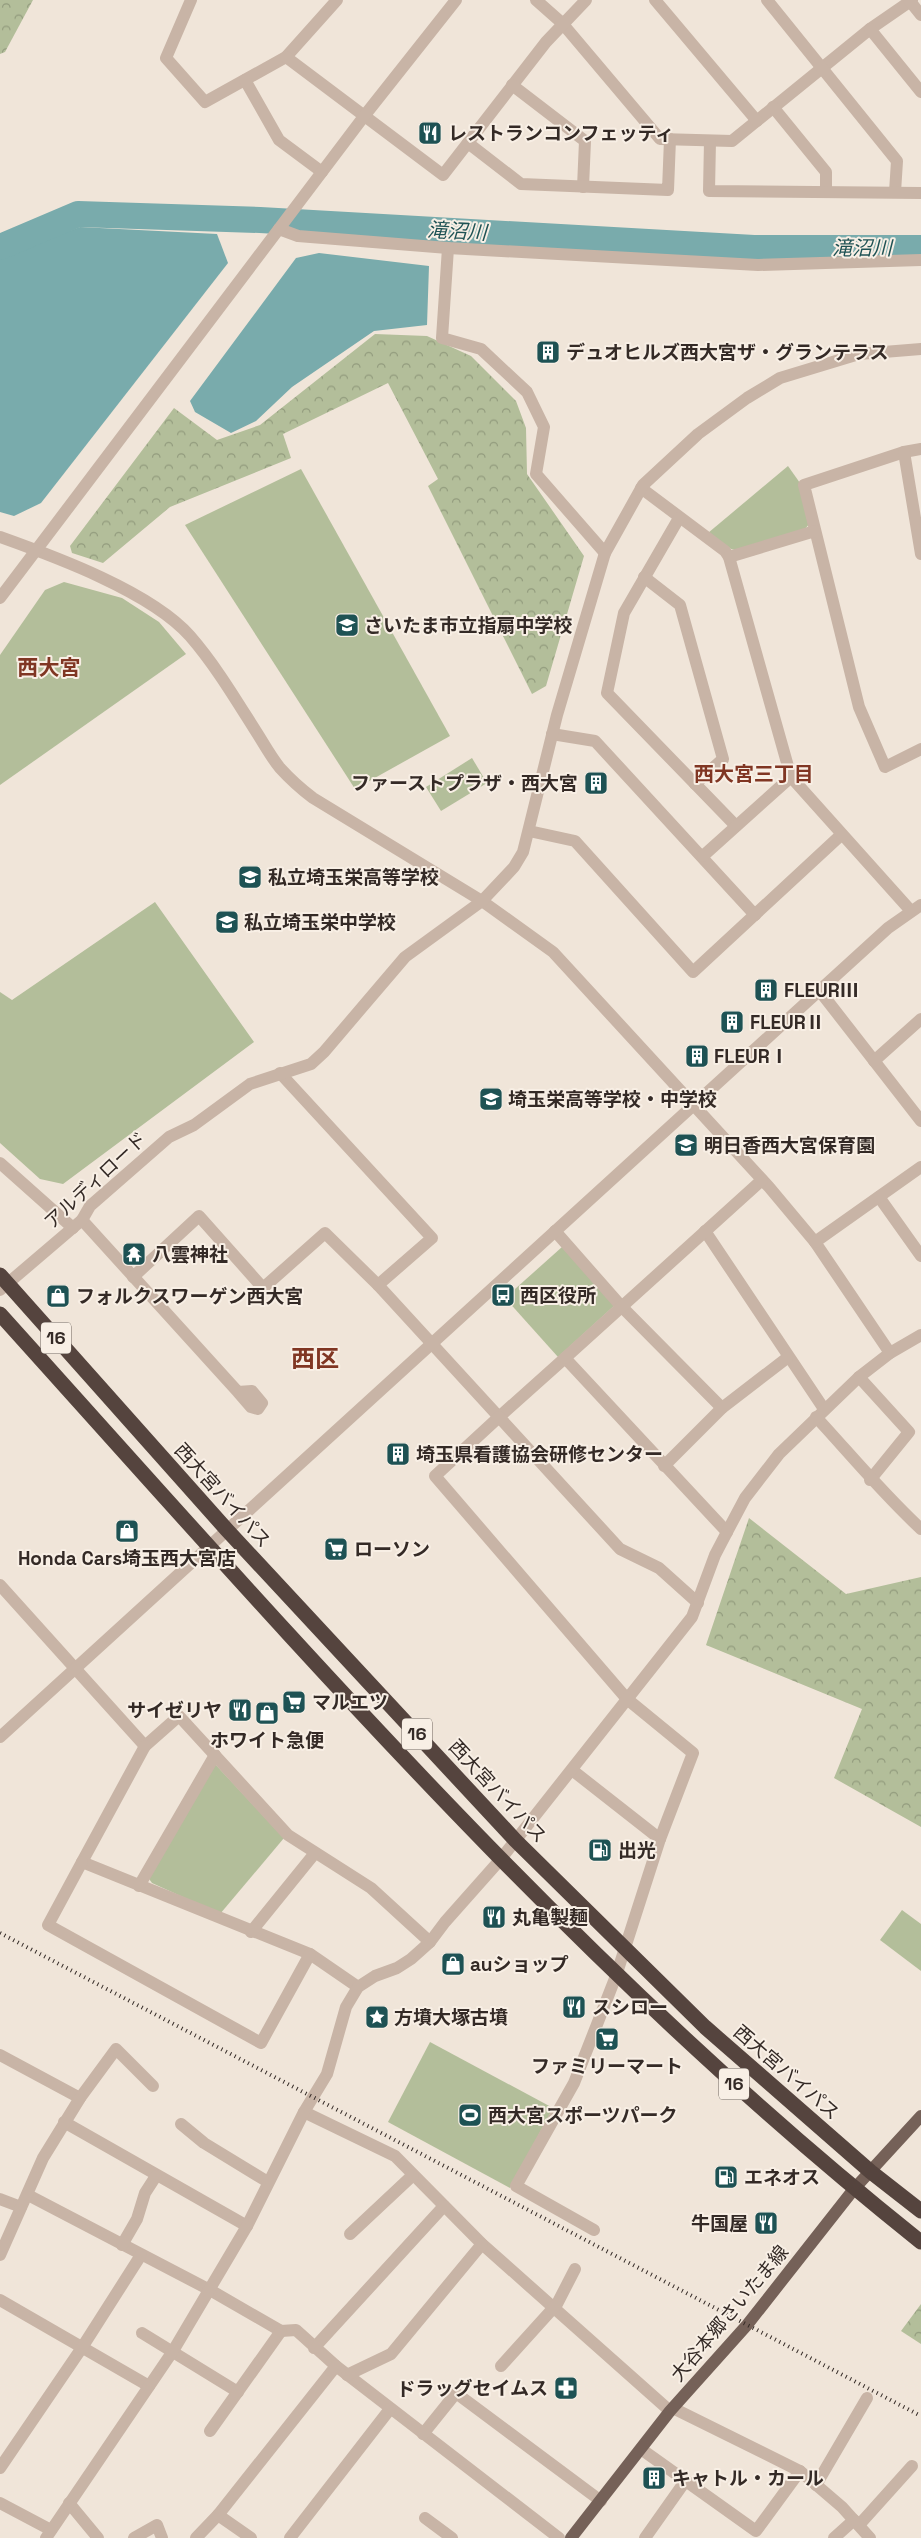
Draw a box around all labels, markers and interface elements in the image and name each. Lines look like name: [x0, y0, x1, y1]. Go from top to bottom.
restaurant icon: レストランコンフェッティ: [417, 120, 443, 146]
place label: レストランコンフェッティ: [448, 121, 674, 146]
water label: 滝沼川: [426, 216, 490, 246]
water label: 滝沼川: [832, 235, 894, 261]
building icon: デュオヒルズ西大宮ザ・グランテラス: [535, 339, 561, 365]
place label: デュオヒルズ西大宮ザ・グランテラス: [566, 340, 889, 365]
school or university icon: さいたま市立指扇中学校: [334, 612, 360, 638]
place label: さいたま市立指扇中学校: [364, 613, 572, 638]
district label: 西大宮: [18, 654, 81, 681]
district label: 西大宮三丁目: [694, 761, 814, 787]
building icon: ファーストプラザ・西大宮: [583, 770, 609, 796]
place label: ファーストプラザ・西大宮: [351, 771, 578, 796]
school or university icon: 私立埼玉栄高等学校: [237, 864, 263, 890]
place label: 私立埼玉栄高等学校: [268, 865, 439, 890]
school or university icon: 私立埼玉栄中学校: [214, 909, 240, 935]
place label: 私立埼玉栄中学校: [244, 910, 396, 935]
building icon: FLEURⅢ: [753, 977, 779, 1003]
place label: FLEURⅢ: [784, 978, 859, 1003]
building icon: FLEURⅡ: [719, 1009, 745, 1035]
place label: FLEURⅡ: [750, 1010, 825, 1035]
building icon: FLEURⅠ: [684, 1043, 710, 1069]
place label: FLEURⅠ: [714, 1044, 789, 1069]
school or university icon: 埼玉栄高等学校・中学校: [478, 1086, 504, 1112]
place label: 埼玉栄高等学校・中学校: [508, 1087, 717, 1112]
street label: アルディロード: [39, 1126, 152, 1234]
school or university icon: 明日香西大宮保育園: [673, 1132, 699, 1158]
place label: 明日香西大宮保育園: [704, 1133, 875, 1158]
temple icon: 八雲神社: [121, 1241, 147, 1267]
place label: 八雲神社: [152, 1242, 228, 1267]
bus stop icon: 西区役所: [490, 1282, 516, 1308]
shop icon: フォルクスワーゲン西大宮: [45, 1283, 71, 1309]
place label: 西区役所: [520, 1283, 596, 1308]
place label: フォルクスワーゲン西大宮: [76, 1284, 303, 1309]
road number: 16: [41, 1322, 71, 1354]
district label: 西区: [291, 1343, 339, 1374]
street label: 西大宮バイパス: [169, 1438, 276, 1553]
building icon: 埼玉県看護協会研修センター: [385, 1441, 411, 1467]
place label: 埼玉県看護協会研修センター: [416, 1442, 663, 1467]
shop icon: Honda Cars埼玉西大宮店: [114, 1518, 140, 1544]
supermarket icon: ローソン: [323, 1536, 349, 1562]
place label: ローソン: [354, 1537, 430, 1562]
place label: Honda Cars埼玉西大宮店: [18, 1546, 236, 1571]
supermarket icon: マルエツ: [281, 1689, 307, 1715]
place label: マルエツ: [312, 1690, 388, 1715]
restaurant icon: サイゼリヤ: [227, 1697, 253, 1723]
place label: サイゼリヤ: [127, 1698, 222, 1723]
shop icon: ホワイト急便: [254, 1700, 280, 1726]
road number: 16: [402, 1718, 432, 1750]
place label: ホワイト急便: [210, 1728, 324, 1753]
street label: 西大宮バイパス: [443, 1734, 552, 1848]
fuel station icon: 出光: [587, 1837, 613, 1863]
place label: 出光: [618, 1838, 656, 1863]
restaurant icon: 丸亀製麺: [481, 1904, 507, 1930]
place label: 丸亀製麺: [512, 1905, 588, 1930]
shop icon: auショップ: [440, 1951, 466, 1977]
place label: auショップ: [470, 1952, 568, 1977]
restaurant icon: スシロー: [561, 1994, 587, 2020]
place label: スシロー: [592, 1995, 668, 2020]
place icon: 方墳大塚古墳: [364, 2004, 390, 2030]
place label: 方墳大塚古墳: [394, 2005, 508, 2030]
street label: 西大宮バイパス: [728, 2019, 845, 2125]
supermarket icon: ファミリーマート: [594, 2026, 620, 2052]
place label: ファミリーマート: [531, 2054, 683, 2079]
road number: 16: [719, 2068, 749, 2100]
sports icon: 西大宮スポーツパーク: [457, 2102, 483, 2128]
place label: 西大宮スポーツパーク: [488, 2103, 678, 2128]
fuel station icon: エネオス: [713, 2164, 739, 2190]
place label: エネオス: [744, 2165, 820, 2190]
restaurant icon: 牛国屋: [753, 2210, 779, 2236]
place label: 牛国屋: [691, 2211, 748, 2236]
street label: 大谷本郷さいたま線: [665, 2240, 794, 2387]
pharmacy icon: ドラッグセイムス: [553, 2375, 579, 2401]
place label: ドラッグセイムス: [396, 2376, 548, 2401]
building icon: キャトル・カール: [641, 2465, 667, 2491]
place label: キャトル・カール: [672, 2466, 824, 2491]

